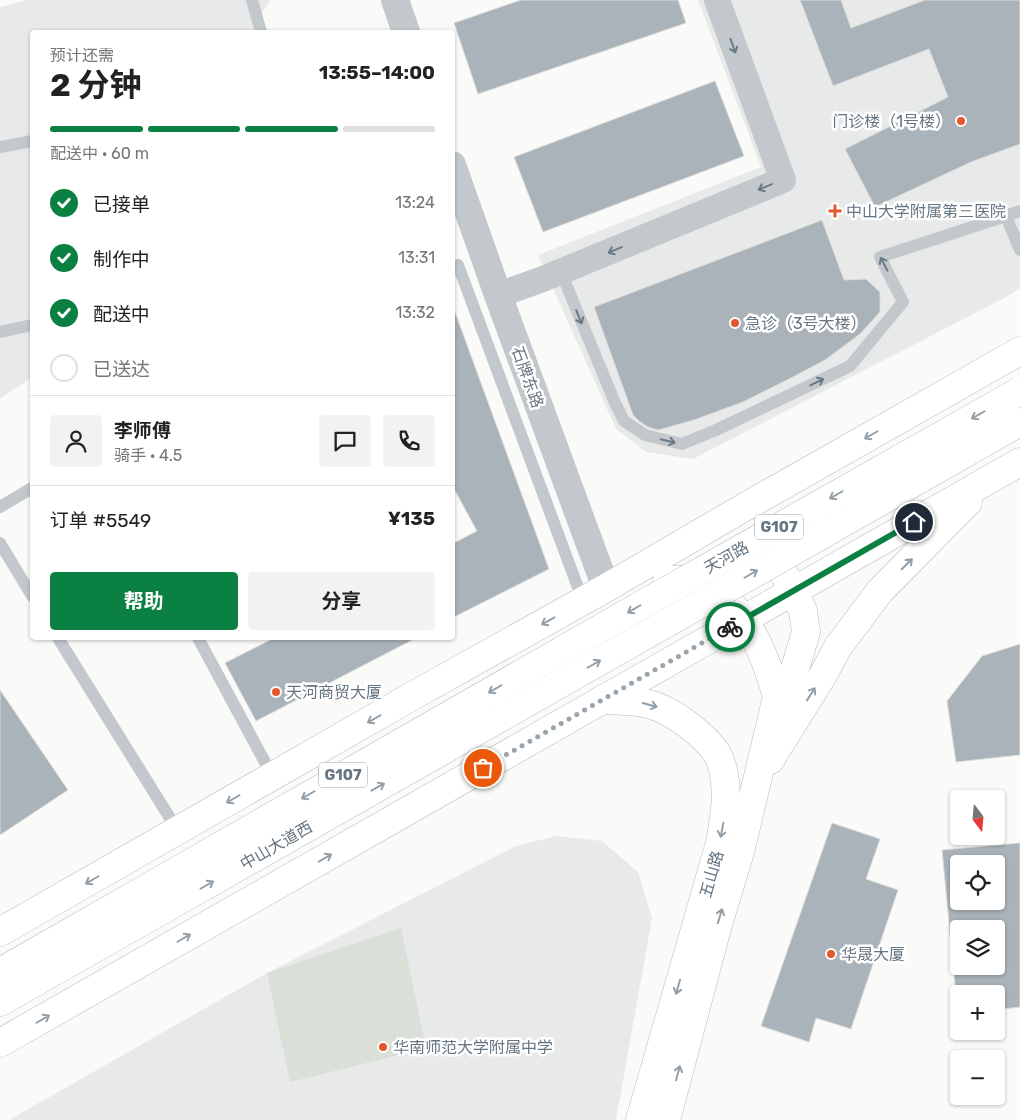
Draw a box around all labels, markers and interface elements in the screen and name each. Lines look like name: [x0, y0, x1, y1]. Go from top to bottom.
one-way arrow: [729, 38, 738, 53]
text: 预计还需: [50, 46, 114, 65]
text: 13:55–14:00: [319, 61, 435, 84]
text: 2 分钟: [50, 66, 142, 104]
place label: 门诊楼（1号楼）: [832, 112, 951, 131]
marker: 门诊楼（1号楼）: [955, 115, 967, 127]
text: 配送中 · 60 m: [50, 144, 149, 163]
one-way arrow: [758, 183, 773, 193]
icon: check: [50, 189, 78, 217]
text: 已接单: [93, 193, 150, 216]
text: 13:24: [395, 193, 435, 212]
place label: 中山大学附属第三医院: [846, 202, 1006, 221]
marker: 中山大学附属第三医院: [828, 204, 842, 218]
icon: check: [50, 244, 78, 272]
one-way arrow: [608, 245, 623, 255]
text: 制作中: [93, 248, 150, 271]
text: 13:31: [398, 248, 435, 267]
one-way arrow: [879, 257, 889, 272]
icon: check: [50, 299, 78, 327]
text: 配送中: [93, 303, 150, 326]
text: 13:32: [395, 303, 435, 322]
one-way arrow: [575, 309, 585, 324]
place label: 急诊（3号大楼）: [745, 314, 867, 333]
marker: 急诊（3号大楼）: [729, 317, 741, 329]
street label: 石牌东路: [508, 344, 547, 410]
text: 已送达: [93, 358, 150, 381]
one-way arrow: [809, 377, 824, 387]
one-way arrow: [971, 410, 985, 420]
button: person: [50, 415, 102, 467]
button: chat: [319, 415, 371, 467]
button: phone: [383, 415, 435, 467]
text: 李师傅: [114, 419, 171, 442]
one-way arrow: [864, 431, 879, 441]
one-way arrow: [660, 437, 676, 446]
text: 骑手 · 4.5: [114, 446, 182, 465]
one-way arrow: [829, 490, 844, 500]
pin: [893, 501, 935, 543]
text: ¥135: [388, 507, 435, 530]
icon: home: [900, 508, 928, 536]
text: 订单 #5549: [50, 509, 151, 532]
road number: G107: [755, 514, 803, 540]
street label: 天河路: [701, 537, 752, 577]
one-way arrow: [901, 558, 914, 570]
one-way arrow: [743, 569, 757, 579]
button: 帮助: [50, 572, 238, 630]
button: 分享: [248, 572, 435, 630]
courier: [705, 602, 755, 652]
one-way arrow: [626, 604, 641, 614]
icon: bike: [716, 613, 744, 641]
one-way arrow: [541, 616, 556, 626]
one-way arrow: [587, 658, 601, 668]
place label: 天河商贸大厦: [286, 683, 382, 702]
one-way arrow: [488, 684, 503, 694]
marker: 天河商贸大厦: [270, 686, 282, 698]
one-way arrow: [806, 687, 816, 701]
one-way arrow: [641, 701, 657, 711]
one-way arrow: [367, 714, 381, 724]
pin: [462, 747, 504, 789]
icon: bag: [469, 754, 497, 782]
road number: G107: [319, 762, 367, 788]
one-way arrow: [370, 781, 385, 791]
north arrow: [950, 790, 1005, 845]
map controls: [950, 790, 1005, 1105]
one-way arrow: [302, 791, 316, 801]
one-way arrow: [226, 795, 240, 805]
street label: 中山大道西: [237, 817, 316, 874]
one-way arrow: [717, 822, 727, 838]
street label: 五山路: [696, 848, 727, 900]
one-way arrow: [317, 852, 331, 862]
button: locate: [950, 855, 1005, 910]
one-way arrow: [85, 875, 99, 885]
one-way arrow: [199, 879, 213, 889]
one-way arrow: [716, 908, 726, 924]
button: layers: [950, 920, 1005, 975]
one-way arrow: [176, 933, 190, 943]
place label: 华晟大厦: [841, 945, 905, 964]
marker: 华晟大厦: [825, 948, 837, 960]
one-way arrow: [673, 978, 683, 994]
button: +: [950, 985, 1005, 1040]
one-way arrow: [35, 1014, 50, 1024]
place label: 华南师范大学附属中学: [393, 1038, 553, 1057]
marker: 华南师范大学附属中学: [377, 1041, 389, 1053]
button: −: [950, 1050, 1005, 1105]
one-way arrow: [674, 1065, 683, 1081]

